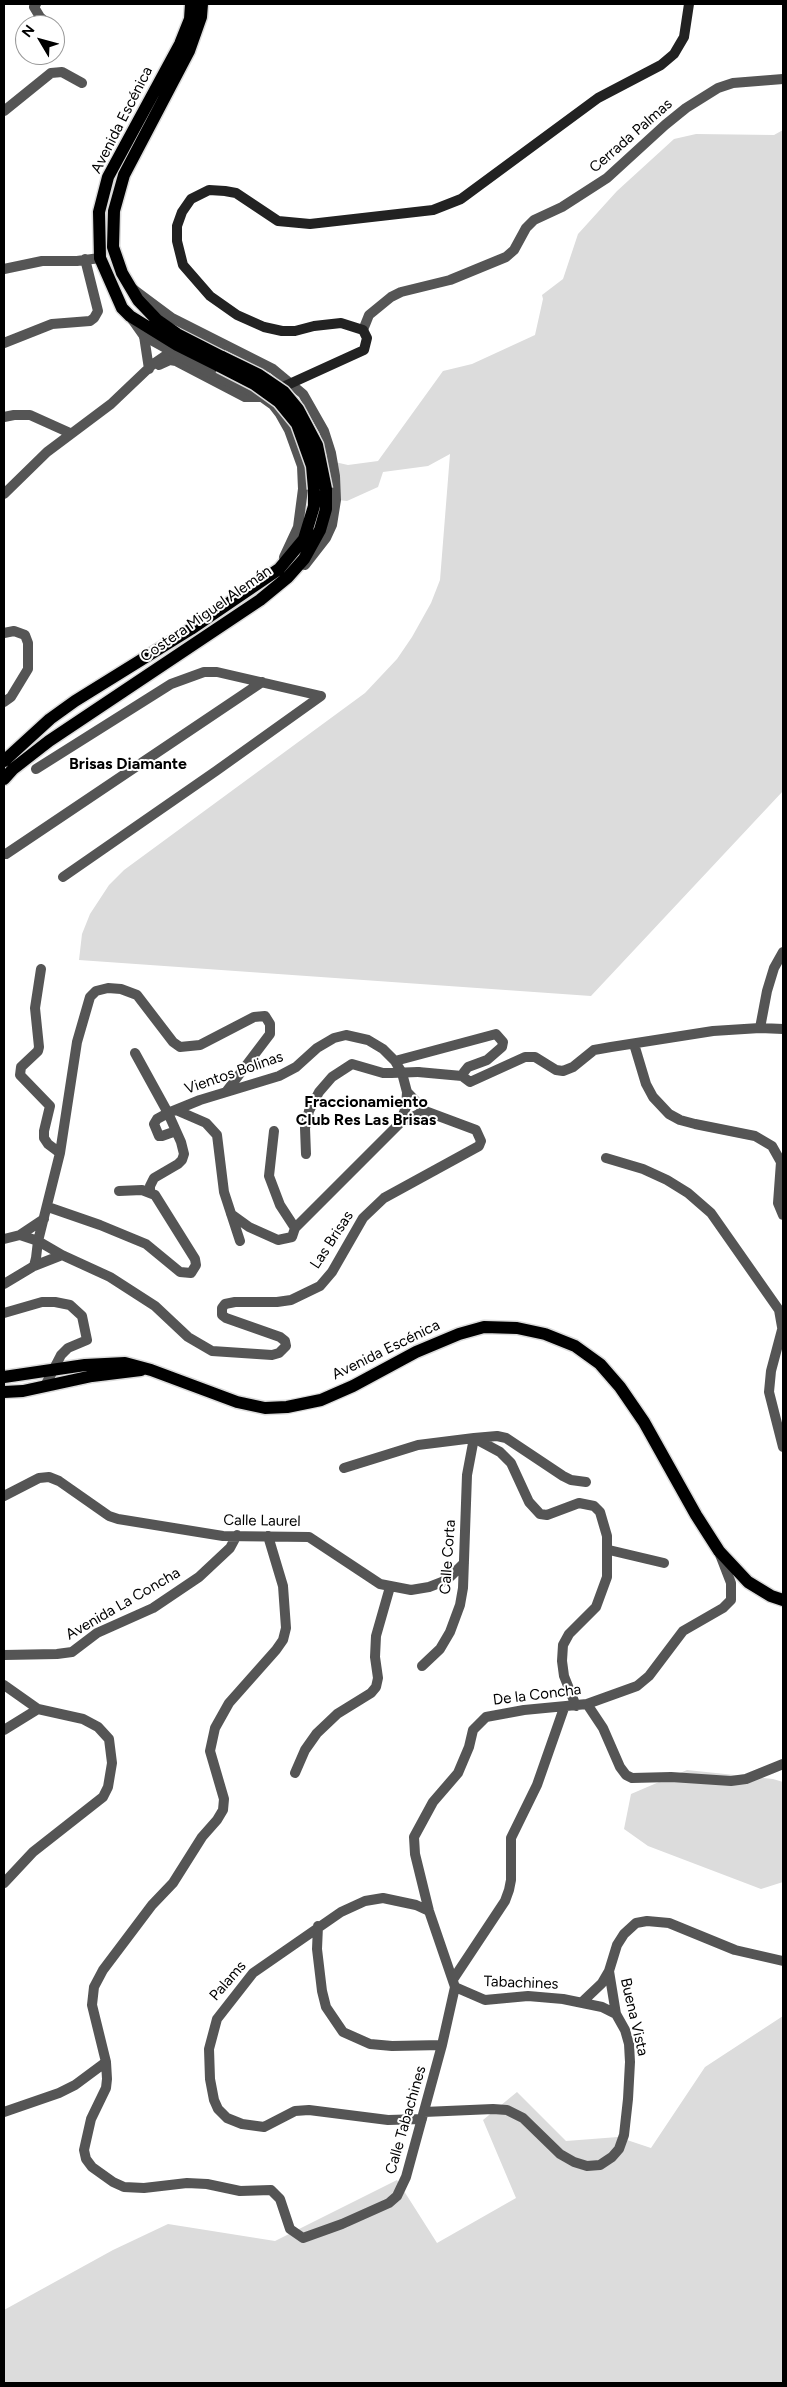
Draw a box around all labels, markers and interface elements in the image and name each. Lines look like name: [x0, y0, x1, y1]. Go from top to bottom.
north arrow: [15, 15, 65, 65]
text: N: [18, 22, 38, 41]
street label: Avenida Escénica: [87, 64, 157, 176]
street label: Cerrada Palmas: [586, 95, 676, 177]
street label: Costera Miguel Alemán: [137, 562, 275, 666]
district label: Brisas Diamante: [69, 754, 187, 774]
street label: Vientos Bolinas: [182, 1048, 286, 1098]
district label: Fraccionamiento Club Res Las Brisas: [296, 1092, 436, 1130]
street label: Las Brisas: [307, 1208, 357, 1272]
street label: Avenida Escénica: [329, 1316, 443, 1384]
street label: Calle Laurel: [223, 1511, 301, 1531]
street label: Calle Corta: [436, 1519, 460, 1595]
street label: Avenida La Concha: [63, 1564, 183, 1644]
street label: De la Concha: [492, 1681, 582, 1709]
street label: Palams: [206, 1957, 250, 2005]
street label: Tabachines: [483, 1973, 559, 1993]
street label: Buena Vista: [616, 1976, 652, 2058]
street label: Calle Tabachines: [382, 2064, 430, 2176]

